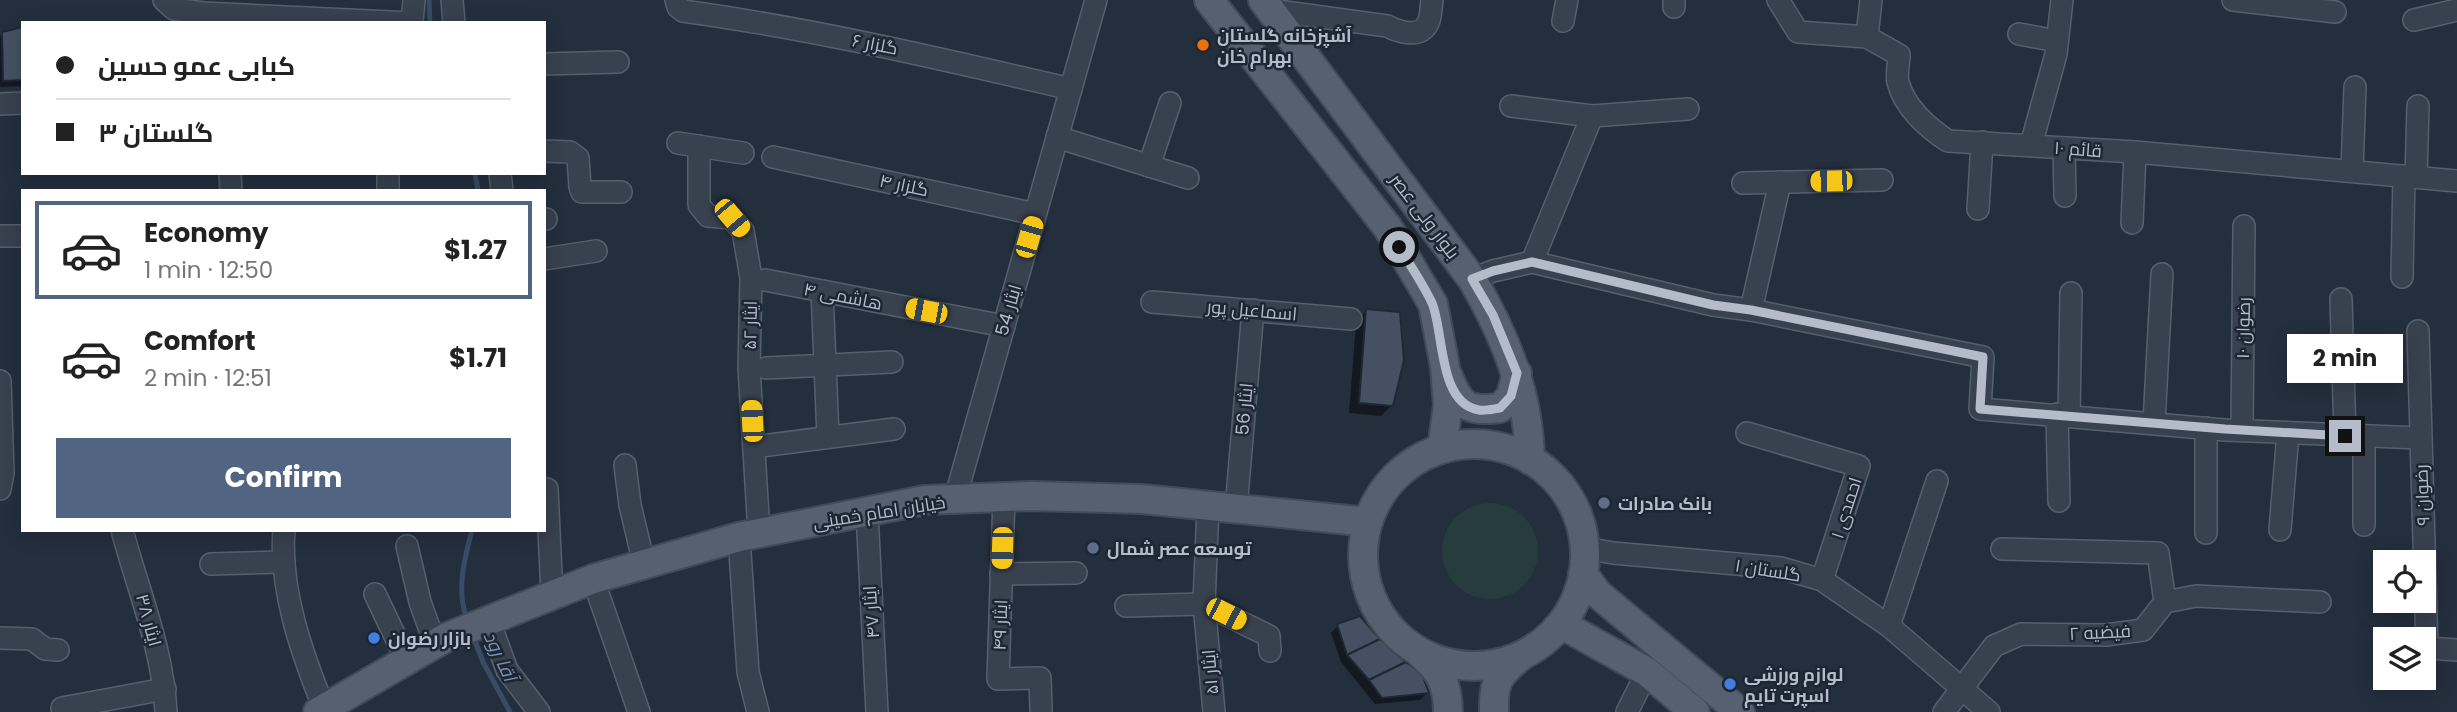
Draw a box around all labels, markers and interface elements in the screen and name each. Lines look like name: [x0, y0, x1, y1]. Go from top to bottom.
place label: آشپزخانه گلستان بهرام خان: [1217, 23, 1352, 69]
street label: گلزار ۶: [850, 27, 900, 61]
marker: آشپزخانه گلستان بهرام خان: [1195, 37, 1211, 53]
text: کبابی عمو حسین: [98, 48, 295, 84]
text: گلستان ۳: [98, 115, 213, 151]
street label: قائم ۱۰: [2053, 135, 2103, 163]
street label: بلوار ولی عصر: [1384, 167, 1465, 264]
street label: گلزار ۴: [877, 168, 931, 202]
car: [1810, 170, 1853, 192]
car: [711, 195, 754, 241]
car: [1014, 214, 1045, 260]
text: Economy: [144, 215, 268, 251]
icon: car: [60, 219, 123, 282]
route start: [1383, 231, 1415, 263]
text: $1.27: [444, 232, 507, 268]
text: 1 min · 12:50: [144, 254, 273, 286]
street label: هاشمی ۴: [802, 276, 884, 316]
street label: ایثار 54: [989, 281, 1027, 339]
street label: اسماعیل پور: [1205, 294, 1298, 326]
car: [904, 297, 949, 325]
street label: رضوان ۱۰: [2230, 297, 2256, 359]
street label: ایثار ۵۲: [737, 300, 763, 350]
text: Comfort: [144, 323, 256, 359]
icon: car: [60, 327, 123, 390]
callout: 2 min: [2287, 334, 2403, 384]
text: $1.71: [449, 340, 507, 376]
text: 2 min: [2313, 342, 2377, 374]
text: 2 min · 12:51: [144, 362, 272, 394]
street label: ایثار 56: [1229, 382, 1259, 436]
car: [741, 399, 764, 443]
route end: [2329, 420, 2361, 452]
button: Confirm: [56, 438, 511, 518]
street label: رضوان ۹: [2408, 464, 2436, 526]
street label: احمدی ۱: [1824, 474, 1868, 542]
street label: خیابان امام خمینی: [811, 489, 947, 535]
place label: بانک صادرات: [1618, 491, 1712, 516]
marker: بانک صادرات: [1596, 495, 1612, 511]
car: [991, 527, 1014, 569]
place label: توسعه عصر شمال: [1107, 536, 1252, 561]
marker: توسعه عصر شمال: [1085, 540, 1101, 556]
map controls: [2373, 550, 2436, 690]
button: locate: [2373, 550, 2436, 613]
street label: گلستان ۱: [1733, 552, 1803, 588]
street label: ایثار ۴۷: [857, 585, 885, 639]
street label: ایثار ۳۸: [130, 591, 168, 649]
car: [1203, 595, 1250, 633]
street label: ایثار ۴۹: [987, 599, 1013, 651]
street label: فیضیه ۲: [2069, 618, 2131, 646]
place label: بازار رضوان: [388, 626, 471, 651]
water label: آقا رود: [477, 627, 525, 689]
button: layers: [2373, 627, 2436, 690]
marker: بازار رضوان: [366, 630, 382, 646]
street label: ایثار ۵۱: [1196, 648, 1224, 696]
place label: لوازم ورزشی اسپرت تایم: [1744, 662, 1843, 708]
marker: لوازم ورزشی اسپرت تایم: [1722, 676, 1738, 692]

